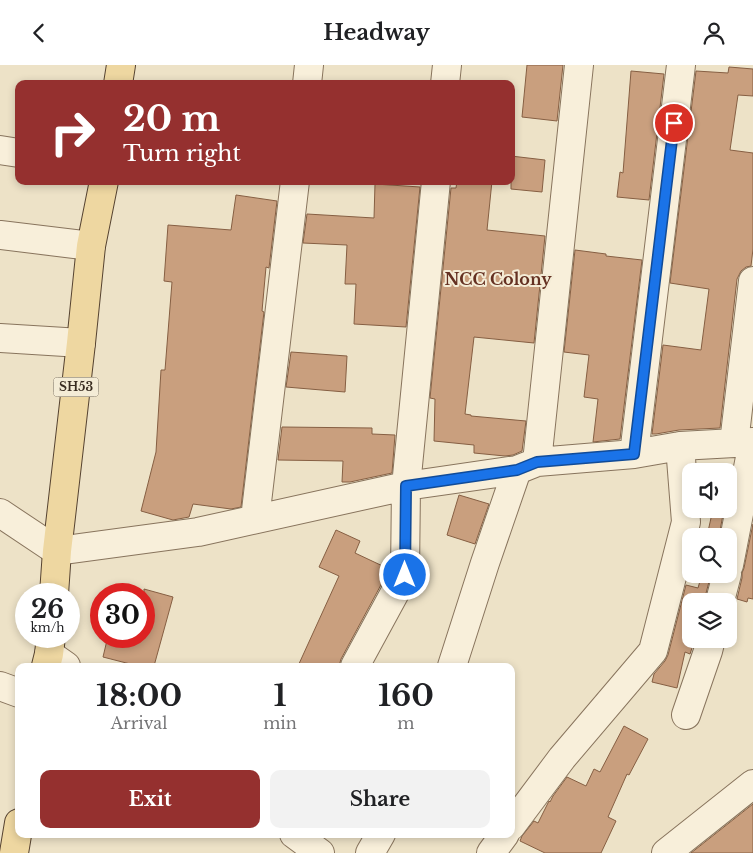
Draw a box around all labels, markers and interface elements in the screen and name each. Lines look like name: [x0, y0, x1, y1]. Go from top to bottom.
icon: back: [25, 19, 53, 47]
text: Headway: [323, 19, 430, 46]
icon: person: [700, 19, 728, 47]
text: 20 m: [123, 97, 220, 140]
icon: right: [40, 100, 105, 165]
pin: [653, 102, 695, 144]
icon: arrive: [660, 109, 688, 137]
text: Turn right: [123, 140, 241, 167]
district label: NCC Colony: [445, 269, 552, 289]
road number: SH53: [54, 378, 98, 397]
map controls: [682, 463, 737, 648]
button: sound: [682, 463, 737, 518]
button: search: [682, 528, 737, 583]
position arrow: [378, 548, 430, 600]
speed limit sign: 30: [90, 583, 155, 648]
button: layers: [682, 593, 737, 648]
text: 26: [31, 594, 64, 625]
text: km/h: [30, 620, 65, 635]
text: 18:00: [96, 677, 182, 714]
text: 1: [273, 677, 287, 714]
text: 160: [378, 677, 434, 714]
text: Arrival: [111, 713, 167, 733]
text: min: [263, 713, 297, 733]
text: m: [397, 713, 415, 733]
button: Exit: [40, 770, 260, 828]
button: Share: [270, 770, 490, 828]

